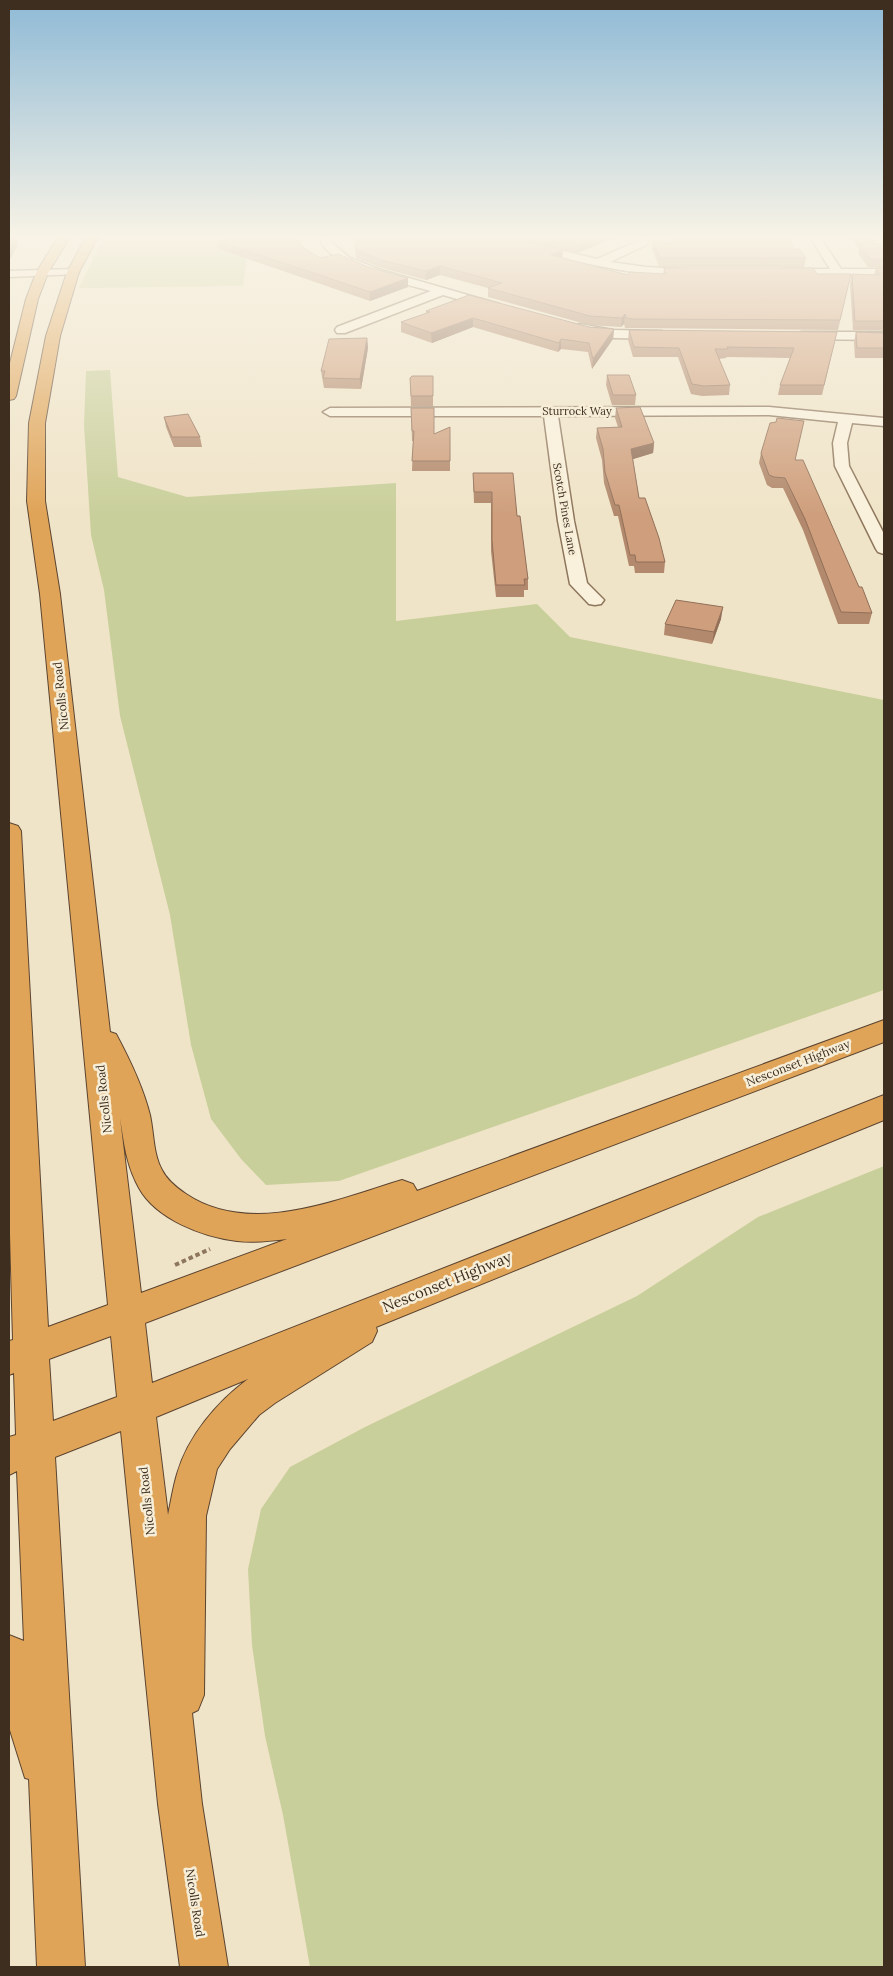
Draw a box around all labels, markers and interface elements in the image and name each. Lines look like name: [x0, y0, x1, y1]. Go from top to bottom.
street label: Sturrock Way: [542, 404, 612, 418]
street label: Scotch Pines Lane: [550, 462, 580, 556]
street label: Nicolls Road: [49, 661, 72, 731]
street label: Nesconset Highway: [744, 1036, 853, 1089]
street label: Nicolls Road: [92, 1064, 115, 1134]
street label: Nesconset Highway: [379, 1247, 514, 1316]
street label: Nicolls Road: [135, 1466, 158, 1536]
street label: Nicolls Road: [183, 1868, 208, 1938]

